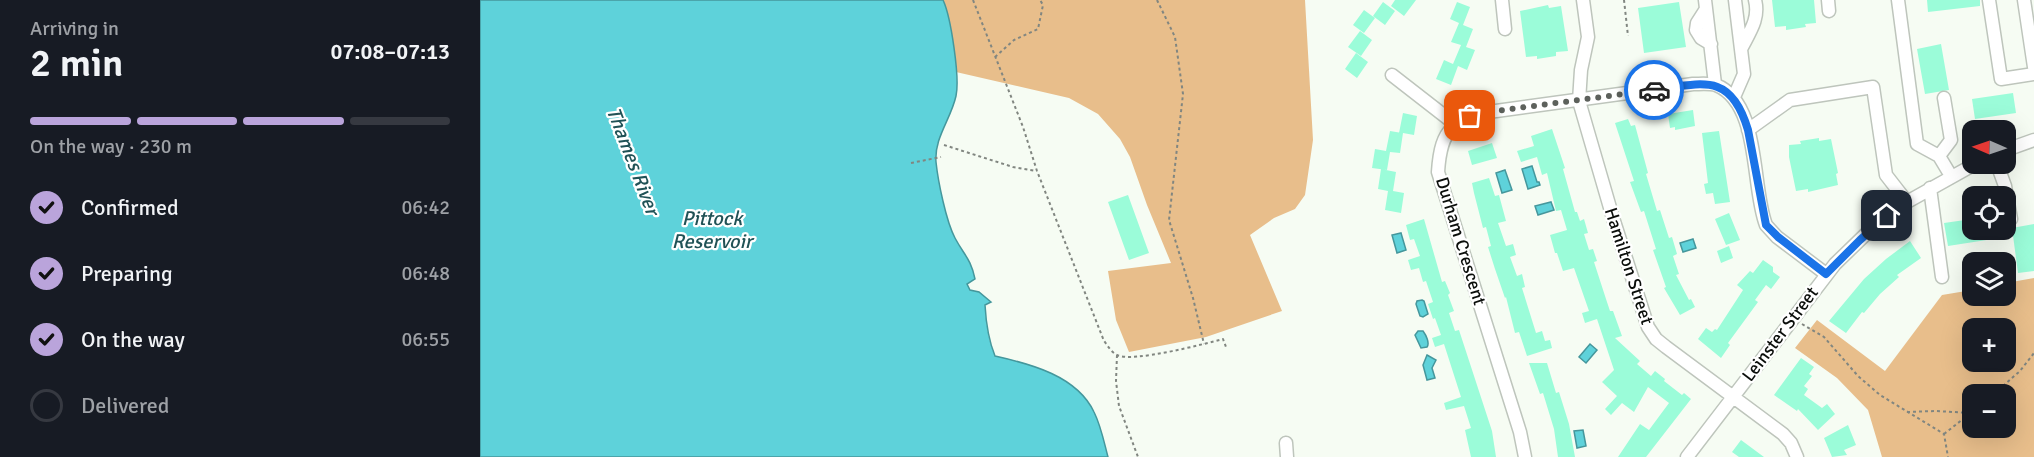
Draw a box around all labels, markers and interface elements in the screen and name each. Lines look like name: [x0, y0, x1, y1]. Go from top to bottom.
text: Arriving in: [30, 16, 119, 41]
text: 07:08–07:13: [331, 38, 450, 65]
text: 2 min: [30, 39, 123, 87]
courier: [1624, 60, 1684, 120]
icon: car: [1638, 74, 1671, 107]
pin: [1444, 90, 1495, 141]
icon: bag: [1453, 99, 1486, 132]
water label: Thames River: [601, 104, 666, 221]
north arrow: [1962, 120, 2016, 174]
map controls: [1962, 120, 2016, 438]
text: On the way · 230 m: [30, 134, 192, 159]
street label: Durham Crescent: [1431, 174, 1491, 308]
button: locate: [1962, 186, 2016, 240]
pin: [1861, 190, 1912, 241]
icon: check: [30, 191, 63, 224]
text: Confirmed: [81, 194, 179, 221]
text: 06:42: [401, 195, 450, 220]
icon: home: [1870, 199, 1903, 232]
street label: Hamilton Street: [1600, 205, 1658, 327]
water label: Pittock Reservoir: [672, 206, 755, 254]
button: layers: [1962, 252, 2016, 306]
icon: check: [30, 257, 63, 290]
text: Preparing: [81, 260, 173, 287]
text: 06:48: [401, 261, 450, 286]
street label: Leinster Street: [1737, 282, 1823, 386]
button: +: [1962, 318, 2016, 372]
icon: check: [30, 323, 63, 356]
text: On the way: [81, 326, 185, 353]
text: 06:55: [401, 327, 450, 352]
button: −: [1962, 384, 2016, 438]
text: Delivered: [81, 392, 169, 419]

